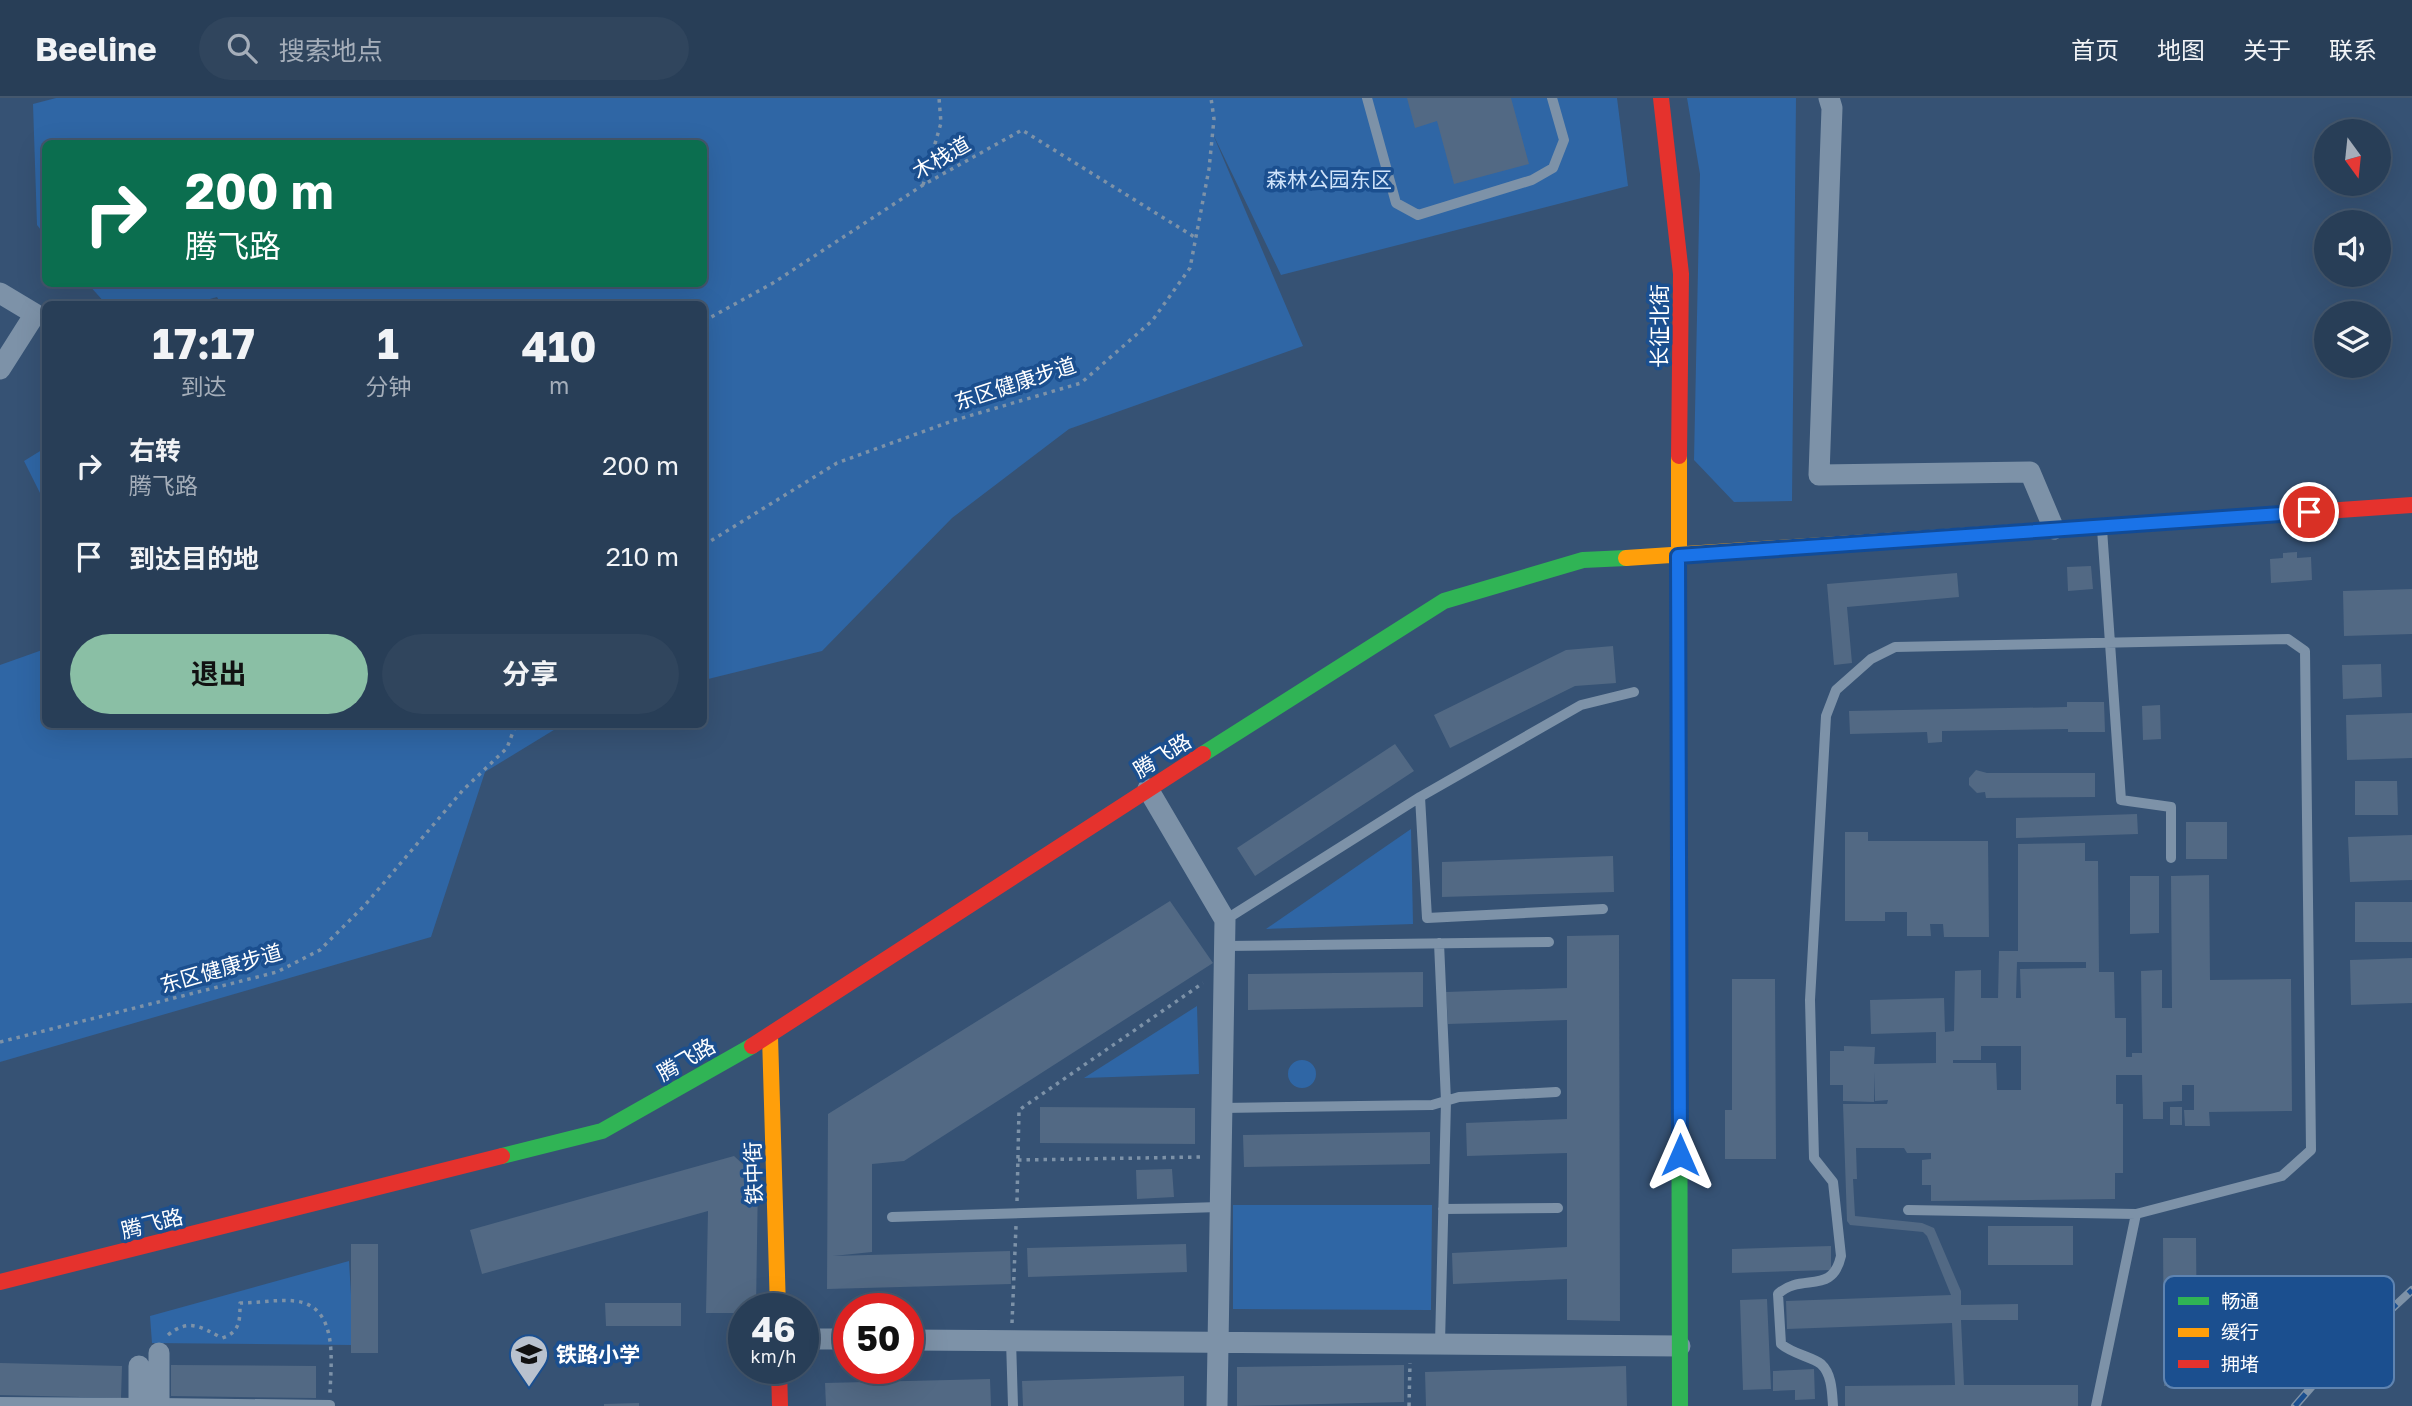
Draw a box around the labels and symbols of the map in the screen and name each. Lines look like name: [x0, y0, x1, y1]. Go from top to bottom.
north arrow: [2314, 119, 2390, 196]
street label: 木栈道: [907, 130, 975, 184]
park label: 森林公园东区: [1266, 166, 1392, 192]
street label: 长征北街: [1646, 284, 1672, 368]
street label: 东区健康步道: [951, 351, 1079, 415]
pin: [2279, 482, 2339, 542]
street label: 腾飞路: [1128, 727, 1196, 783]
street label: 东区健康步道: [157, 938, 285, 998]
street label: 腾飞路: [652, 1032, 720, 1086]
position arrow: [1643, 1118, 1717, 1192]
street label: 铁中街: [739, 1141, 767, 1205]
street label: 腾飞路: [118, 1203, 186, 1243]
legend: [2164, 1276, 2394, 1388]
text: 畅通: [2221, 1289, 2259, 1312]
speed limit sign: 50: [833, 1293, 924, 1384]
text: 缓行: [2221, 1320, 2259, 1343]
school or university icon: 铁路小学: [508, 1333, 550, 1388]
place label: 铁路小学: [556, 1341, 640, 1367]
text: 拥堵: [2221, 1352, 2259, 1375]

